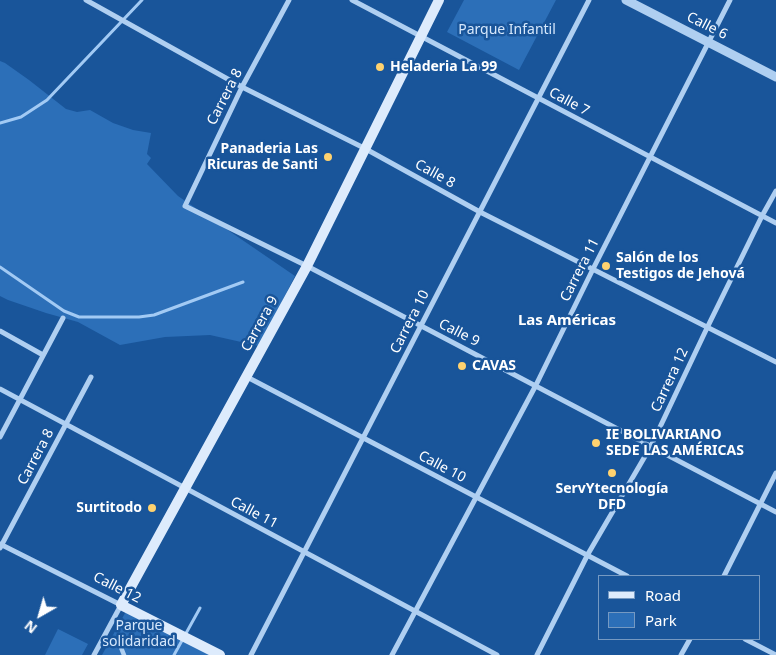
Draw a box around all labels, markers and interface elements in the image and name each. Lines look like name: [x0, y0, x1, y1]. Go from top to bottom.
street label: Calle 6: [684, 9, 730, 43]
park label: Parque Infantil: [458, 22, 556, 38]
place label: Heladeria La 99: [390, 59, 497, 75]
marker: Heladeria La 99: [374, 61, 386, 73]
street label: Carrera 8: [204, 66, 246, 128]
street label: Calle 7: [546, 84, 592, 120]
place label: Panaderia Las Ricuras de Santi: [207, 141, 318, 174]
marker: Panaderia Las Ricuras de Santi: [322, 151, 334, 163]
street label: Calle 8: [412, 156, 458, 192]
street label: Carrera 11: [557, 235, 603, 305]
place label: Salón de los Testigos de Jehová: [616, 250, 745, 282]
marker: Salón de los Testigos de Jehová: [600, 260, 612, 272]
street label: Carrera 10: [387, 287, 433, 357]
street label: Carrera 9: [238, 293, 282, 355]
district label: Las Américas: [518, 312, 616, 330]
street label: Calle 9: [436, 316, 482, 350]
street label: Carrera 12: [648, 345, 692, 415]
place label: CAVAS: [472, 358, 516, 374]
marker: CAVAS: [456, 360, 468, 372]
street label: Carrera 8: [14, 426, 58, 488]
place label: IE BOLIVARIANO SEDE LAS AMÉRICAS: [606, 427, 744, 460]
marker: IE BOLIVARIANO SEDE LAS AMÉRICAS: [590, 437, 602, 449]
street label: Calle 10: [415, 447, 469, 487]
marker: ServYtecnología DFD: [606, 467, 618, 479]
place label: ServYtecnología DFD: [556, 481, 668, 514]
street label: Calle 11: [227, 493, 281, 533]
place label: Surtitodo: [76, 500, 142, 516]
marker: Surtitodo: [146, 502, 158, 514]
street label: Calle 12: [90, 569, 144, 607]
legend: [598, 575, 761, 640]
text: Road: [645, 585, 681, 605]
north arrow: [15, 590, 65, 640]
text: Park: [645, 610, 677, 630]
text: N: [20, 616, 41, 638]
park label: Parque solidaridad: [102, 618, 176, 650]

